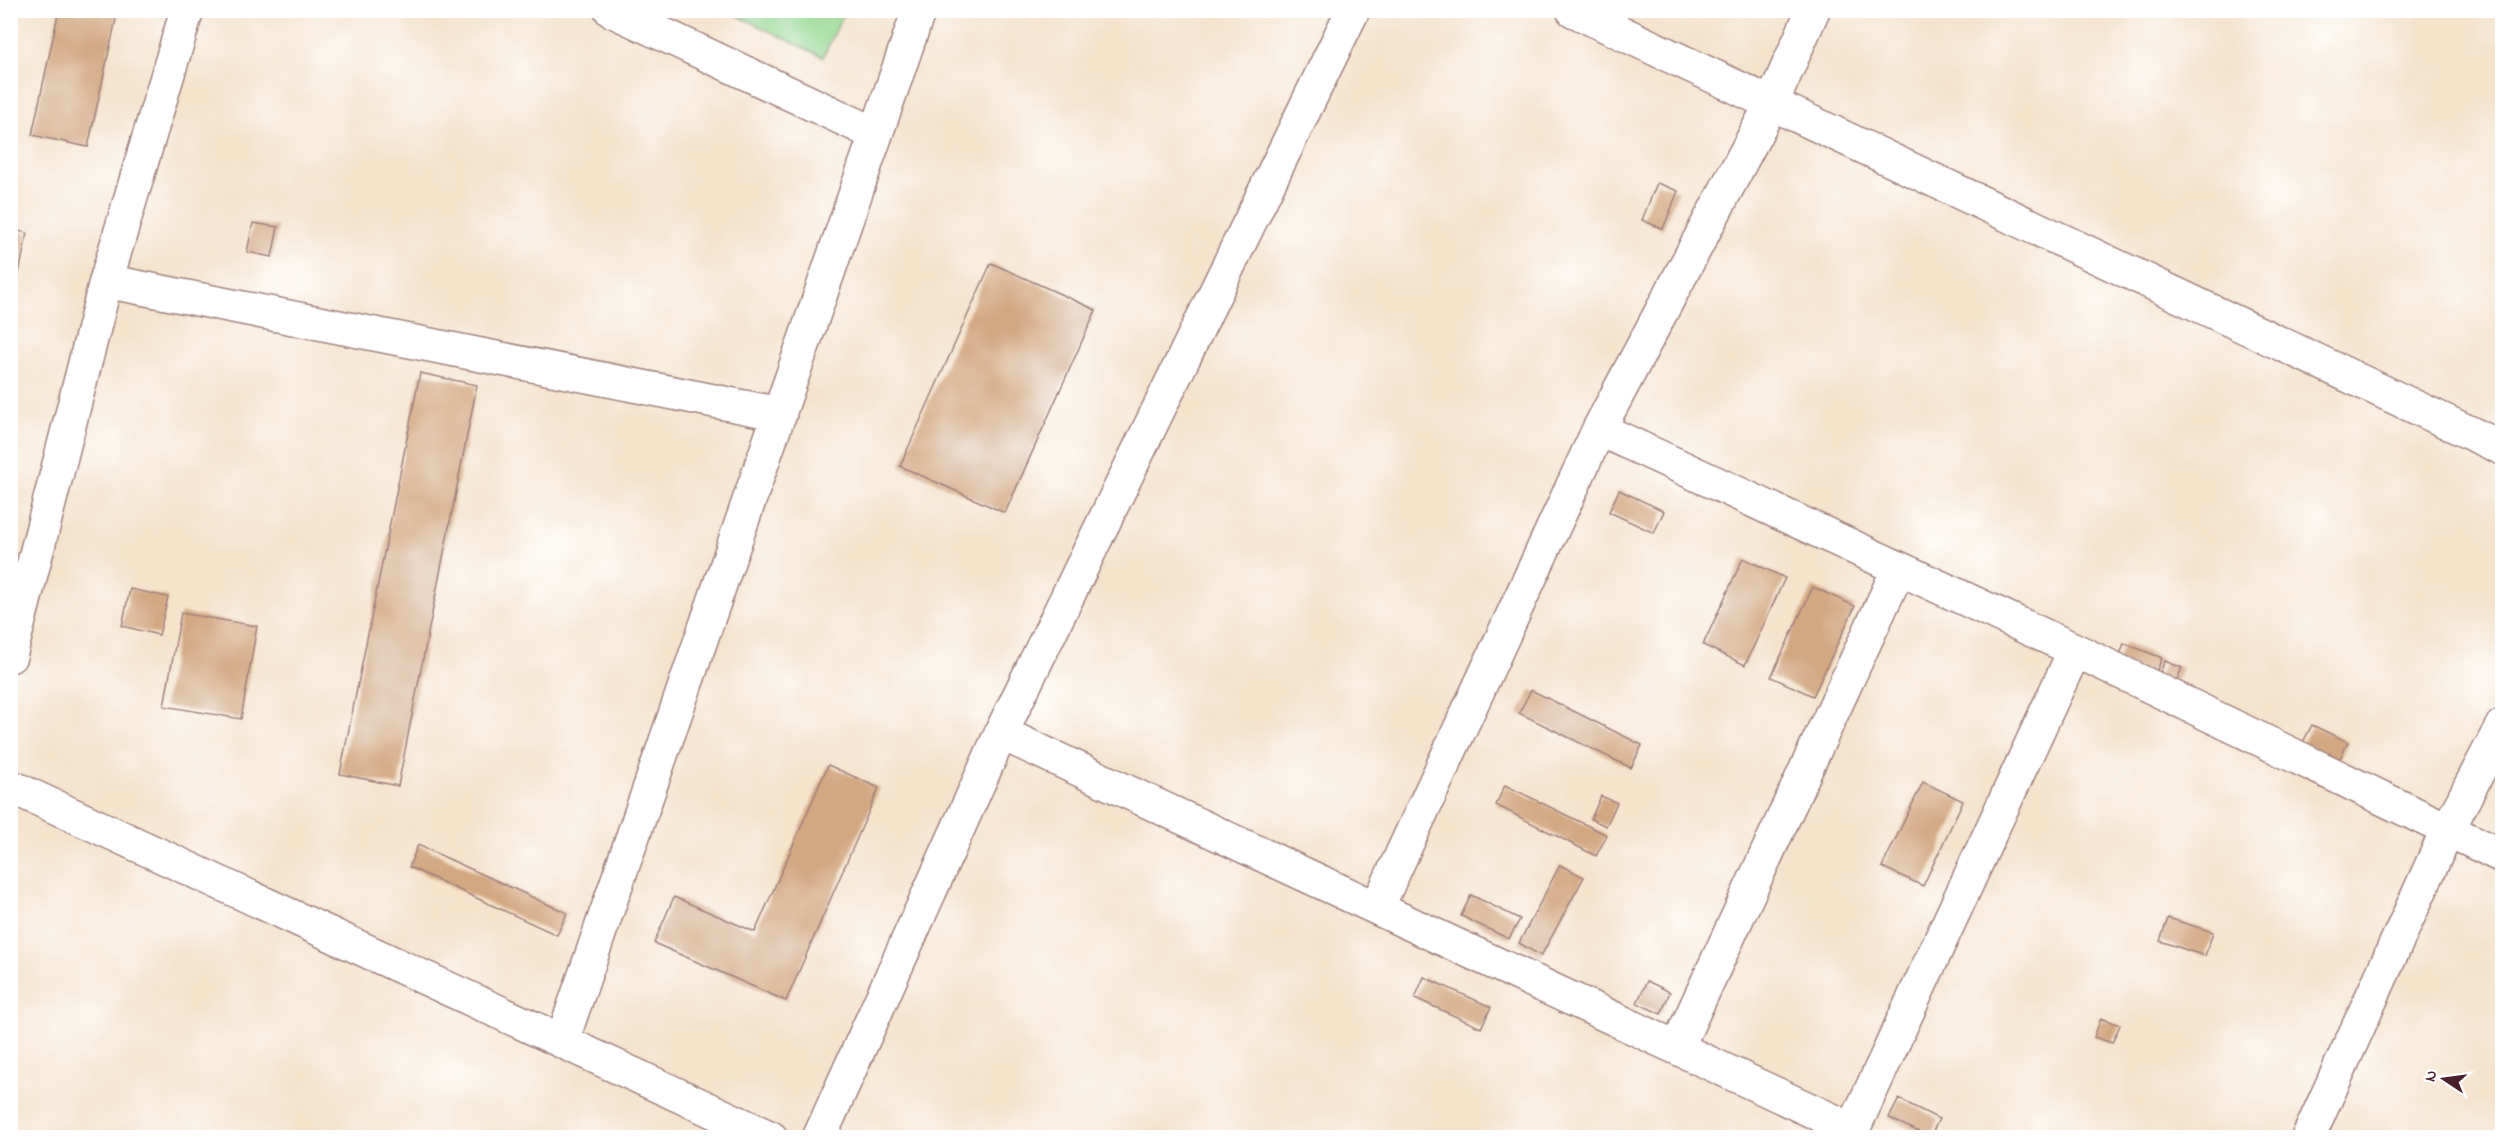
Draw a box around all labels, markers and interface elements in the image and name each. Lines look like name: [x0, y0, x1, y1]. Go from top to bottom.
north arrow: [2414, 1049, 2474, 1109]
text: N: [2418, 1068, 2444, 1084]

